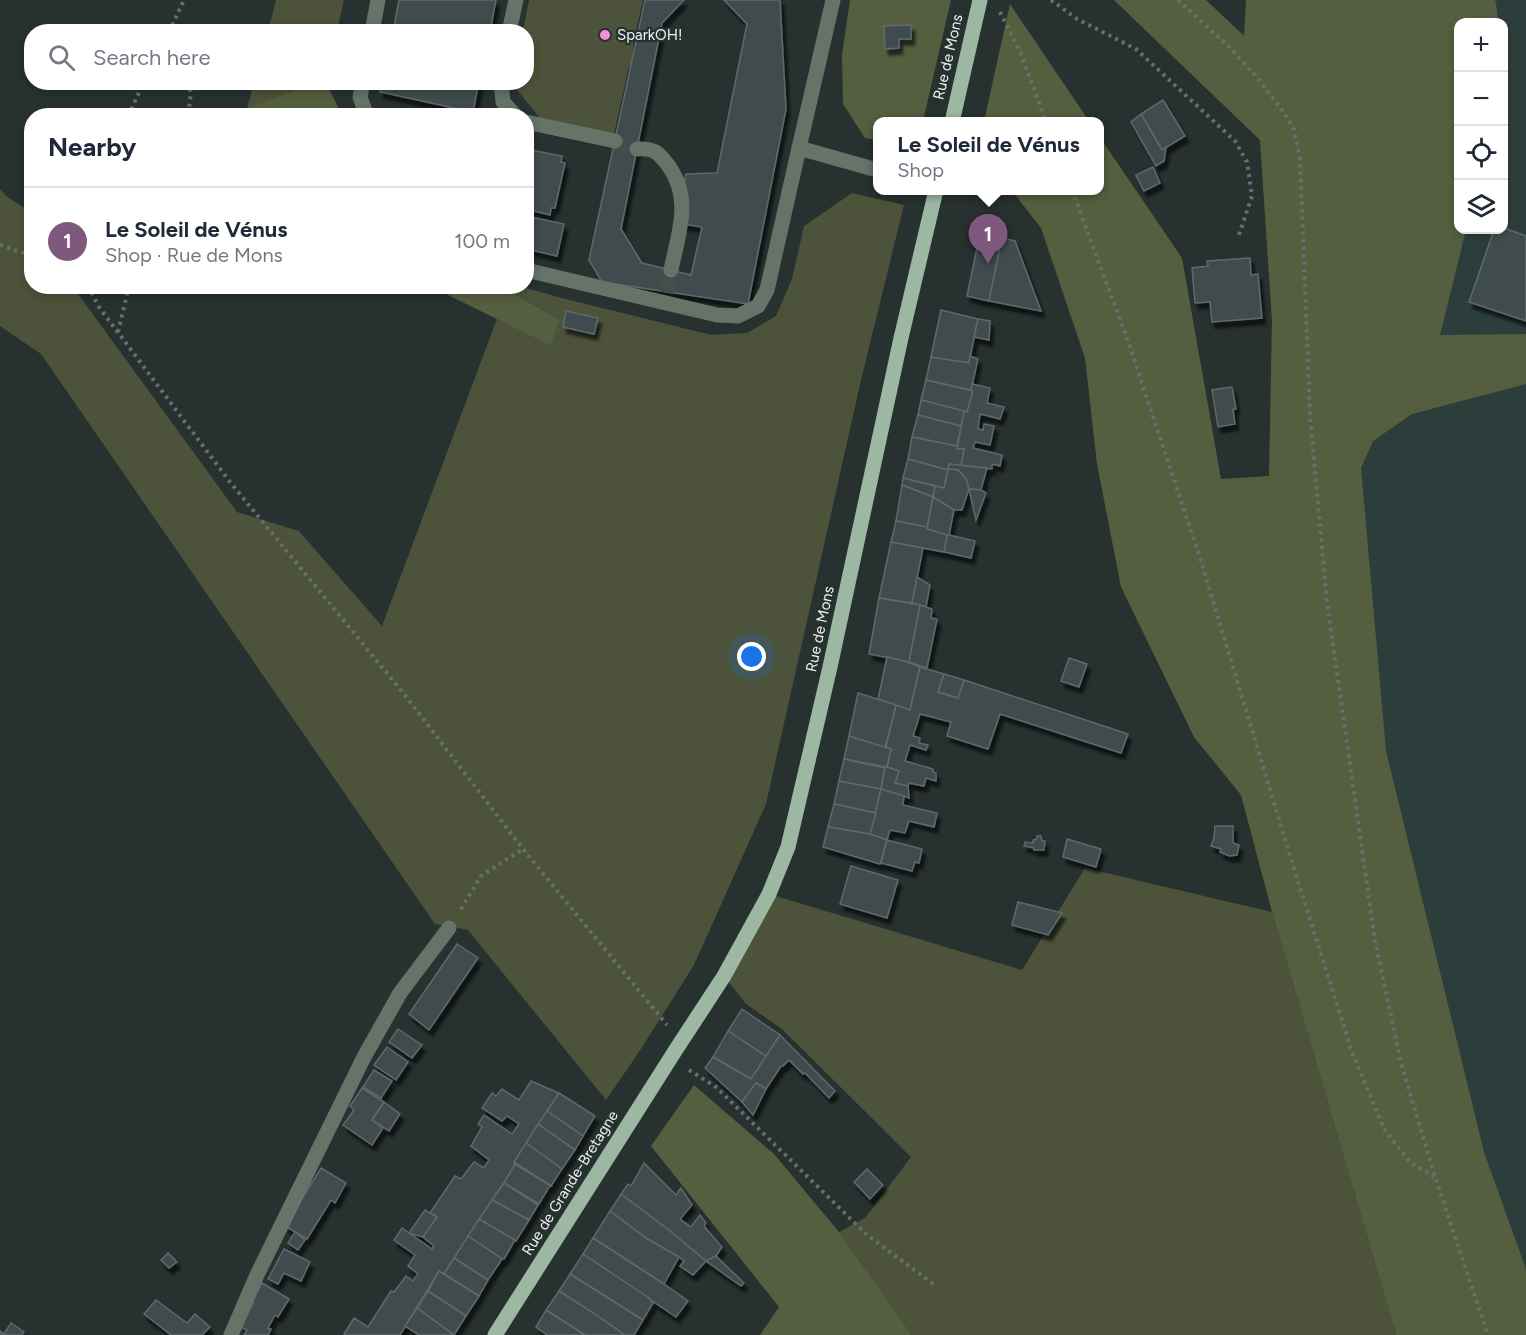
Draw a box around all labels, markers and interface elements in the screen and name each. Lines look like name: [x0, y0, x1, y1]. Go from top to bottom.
street label: Rue de Mons: [929, 13, 967, 101]
map controls: [1454, 18, 1508, 234]
button: +: [1454, 18, 1508, 72]
search box: [24, 24, 534, 90]
place label: SparkOH!: [617, 26, 682, 44]
marker: SparkOH!: [598, 28, 612, 42]
icon: search: [45, 41, 78, 74]
text: Search here: [93, 44, 211, 71]
button: −: [1454, 72, 1508, 126]
popup: [873, 117, 1104, 195]
button: locate: [1454, 126, 1508, 180]
text: Nearby: [48, 131, 136, 163]
text: Le Soleil de Vénus: [897, 131, 1080, 158]
text: Shop: [897, 158, 944, 182]
button: layers: [1454, 180, 1508, 234]
pin: 1: [968, 214, 1008, 264]
text: Le Soleil de Vénus: [105, 216, 287, 243]
text: 1: [63, 229, 72, 253]
text: 100 m: [454, 229, 510, 253]
text: Shop · Rue de Mons: [105, 243, 283, 267]
street label: Rue de Mons: [802, 585, 838, 673]
your location: [737, 642, 766, 671]
street label: Rue de Grande-Bretagne: [518, 1107, 622, 1259]

